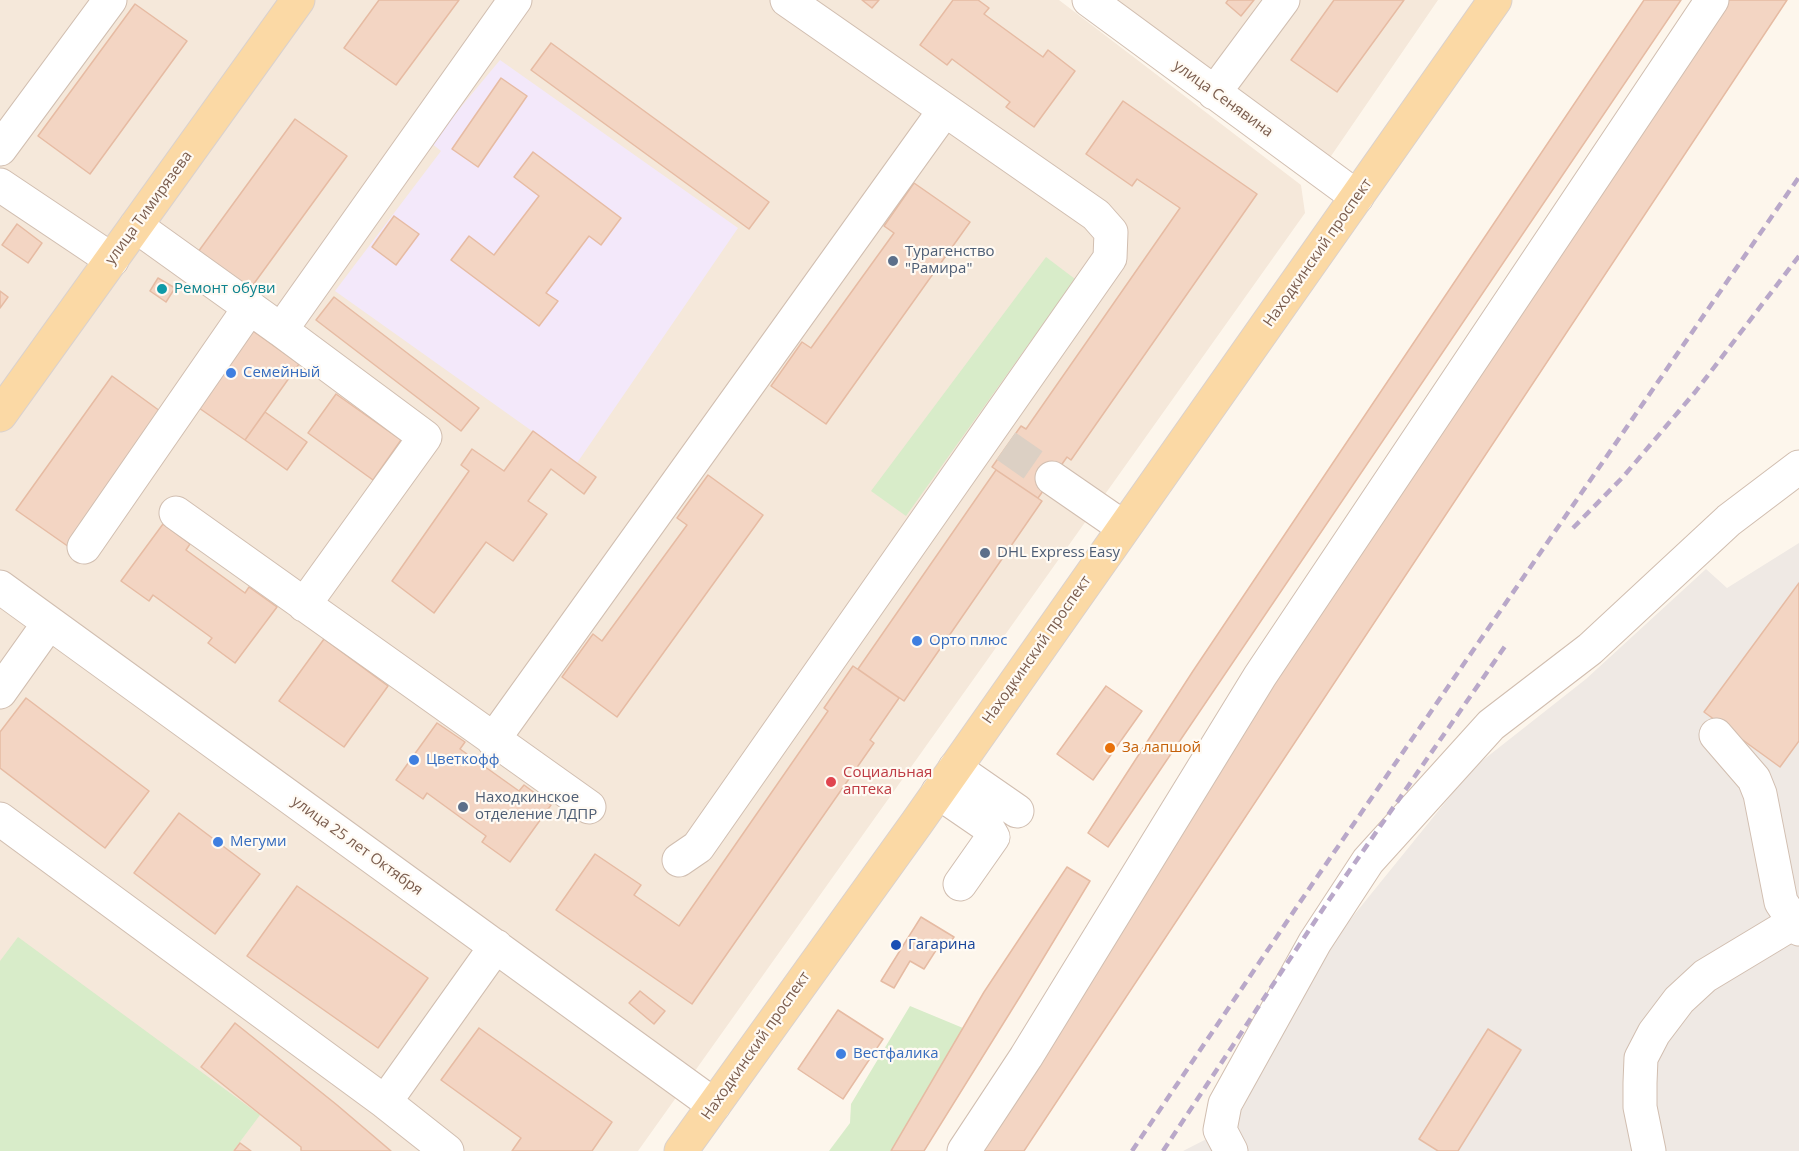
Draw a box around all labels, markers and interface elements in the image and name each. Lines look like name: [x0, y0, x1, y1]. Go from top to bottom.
street label: улица Сенявина: [1170, 57, 1276, 141]
street label: улица Тимирязева: [102, 148, 196, 268]
street label: Находкинский проспект: [1260, 175, 1376, 331]
place label: Турагенство "Рамира": [905, 243, 995, 278]
marker: Турагенство "Рамира": [886, 254, 900, 268]
place label: Ремонт обуви: [174, 280, 276, 298]
marker: Ремонт обуви: [155, 282, 169, 296]
place label: Семейный: [243, 364, 320, 382]
marker: Семейный: [224, 366, 238, 380]
place label: DHL Express Easy: [997, 544, 1120, 562]
marker: DHL Express Easy: [978, 546, 992, 560]
street label: Находкинский проспект: [979, 572, 1095, 728]
place label: Орто плюс: [929, 632, 1007, 650]
marker: Орто плюс: [910, 634, 924, 648]
place label: За лапшой: [1122, 739, 1201, 757]
marker: За лапшой: [1103, 741, 1117, 755]
place label: Цветкофф: [426, 751, 499, 769]
marker: Цветкофф: [407, 753, 421, 767]
place label: Социальная аптека: [843, 764, 932, 799]
marker: Социальная аптека: [824, 775, 838, 789]
place label: Находкинское отделение ЛДПР: [475, 789, 597, 824]
street label: улица 25 лет Октября: [288, 792, 426, 900]
marker: Находкинское отделение ЛДПР: [456, 800, 470, 814]
place label: Мегуми: [230, 833, 286, 851]
marker: Мегуми: [211, 835, 225, 849]
place label: Гагарина: [908, 936, 975, 954]
marker: Гагарина: [889, 938, 903, 952]
street label: Находкинский проспект: [698, 968, 814, 1124]
place label: Вестфалика: [853, 1045, 939, 1063]
marker: Вестфалика: [834, 1047, 848, 1061]

